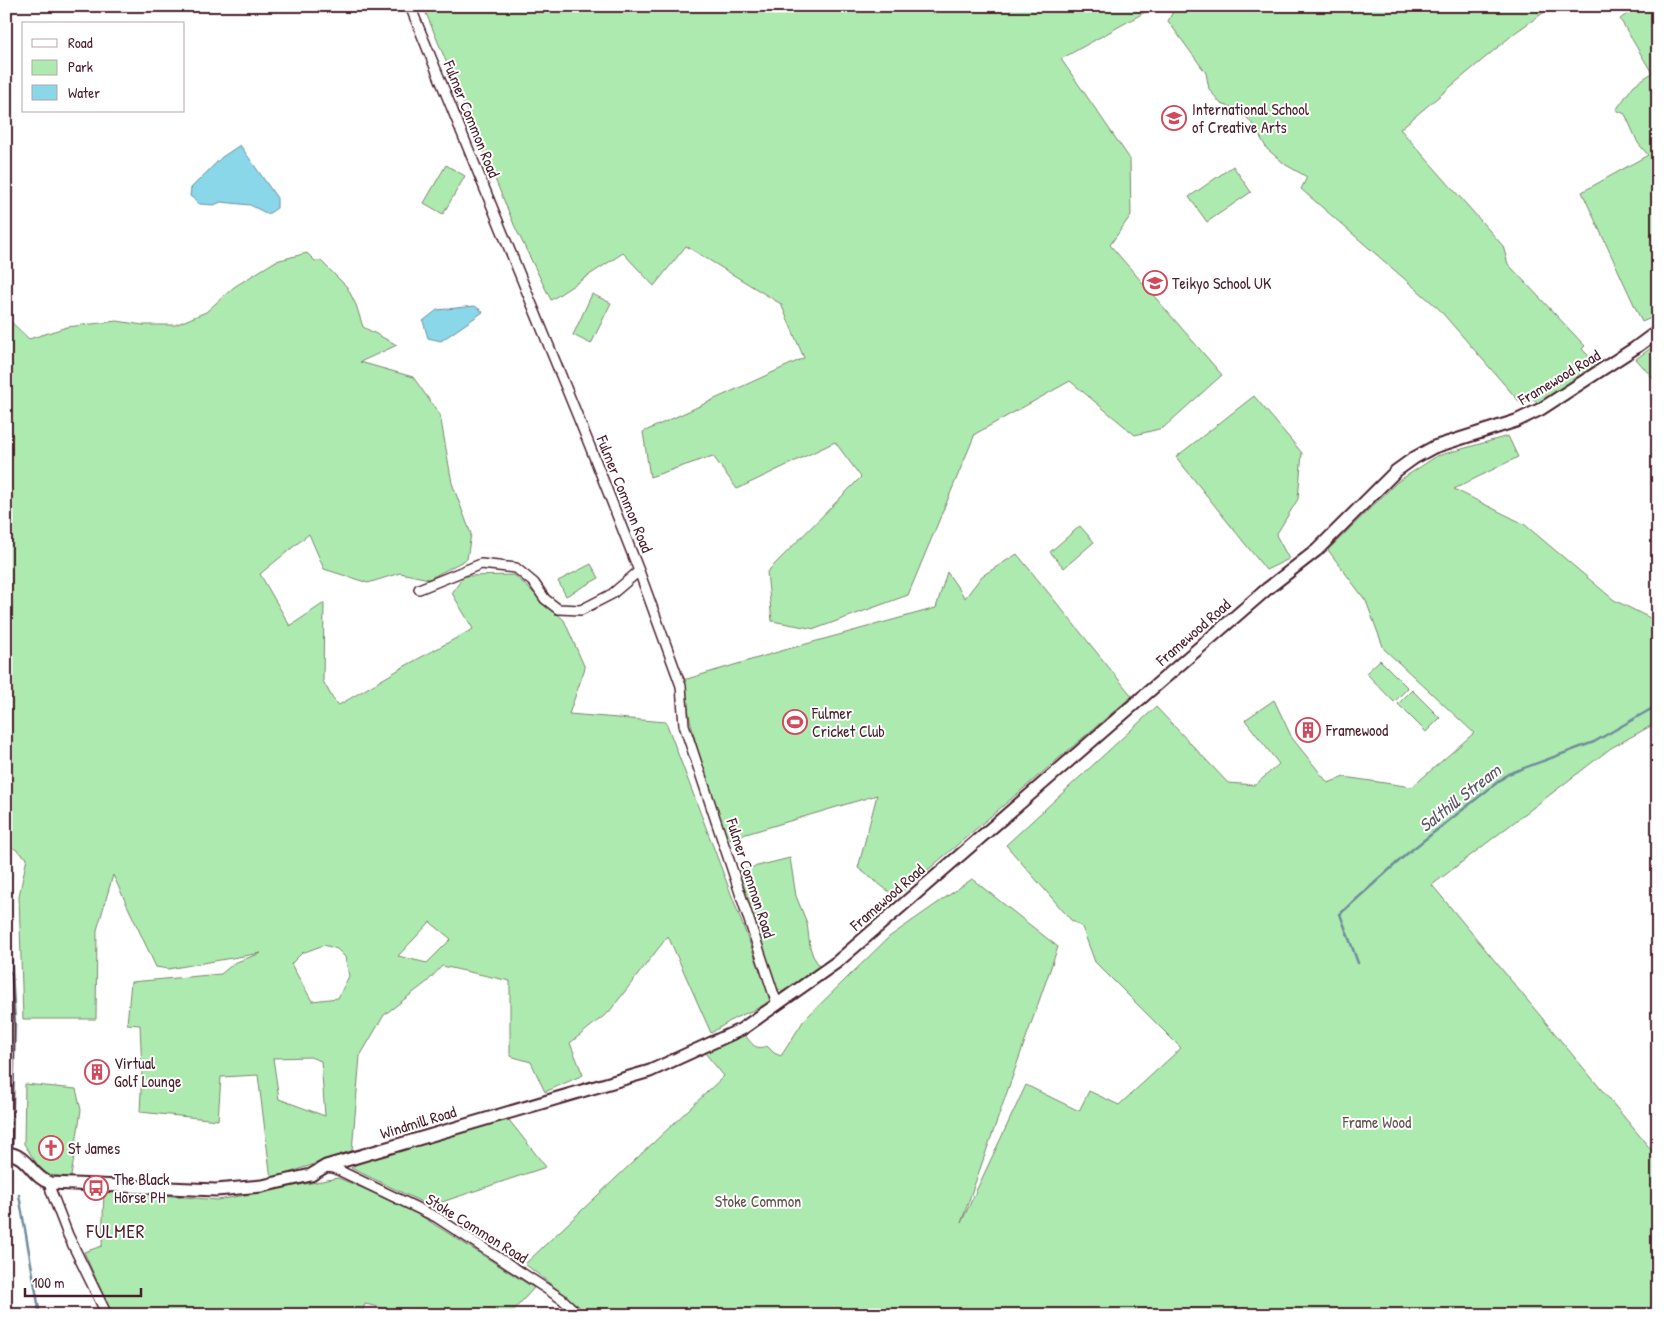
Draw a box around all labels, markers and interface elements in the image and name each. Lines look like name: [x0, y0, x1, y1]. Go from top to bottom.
legend: [22, 22, 185, 112]
text: Road: [68, 32, 93, 53]
text: Park: [68, 56, 93, 77]
street label: Fulmer Common Road: [438, 56, 505, 181]
text: Water: [68, 82, 100, 103]
place label: International School of Creative Arts: [1192, 98, 1310, 138]
school or university icon: International School of Creative Arts: [1161, 105, 1187, 131]
school or university icon: Teikyo School UK: [1142, 270, 1168, 296]
place label: Teikyo School UK: [1172, 272, 1272, 294]
street label: Framewood Road: [1513, 344, 1604, 411]
street label: Fulmer Common Road: [591, 431, 658, 556]
street label: Framewood Road: [1150, 593, 1235, 671]
place label: Fulmer Cricket Club: [811, 702, 885, 742]
sports icon: Fulmer Cricket Club: [782, 709, 808, 735]
building icon: Framewood: [1295, 717, 1321, 743]
place label: Framewood: [1325, 719, 1388, 741]
water label: Salthill Stream: [1414, 757, 1506, 838]
street label: Fulmer Common Road: [721, 815, 781, 941]
street label: Framewood Road: [844, 858, 929, 936]
place label: Virtual Golf Lounge: [114, 1052, 182, 1092]
building icon: Virtual Golf Lounge: [84, 1059, 110, 1085]
street label: Windmill Road: [377, 1100, 459, 1144]
park label: Frame Wood: [1342, 1111, 1411, 1133]
church icon: St James: [38, 1135, 64, 1161]
place label: St James: [68, 1137, 120, 1159]
place label: The Black Horse PH: [114, 1168, 170, 1208]
bus stop icon: The Black Horse PH: [83, 1175, 109, 1201]
street label: Stoke Common Road: [422, 1188, 532, 1268]
park label: Stoke Common: [715, 1190, 801, 1212]
district label: FULMER: [86, 1218, 145, 1244]
scale bar: [25, 1266, 141, 1298]
text: 100 m: [32, 1272, 65, 1293]

